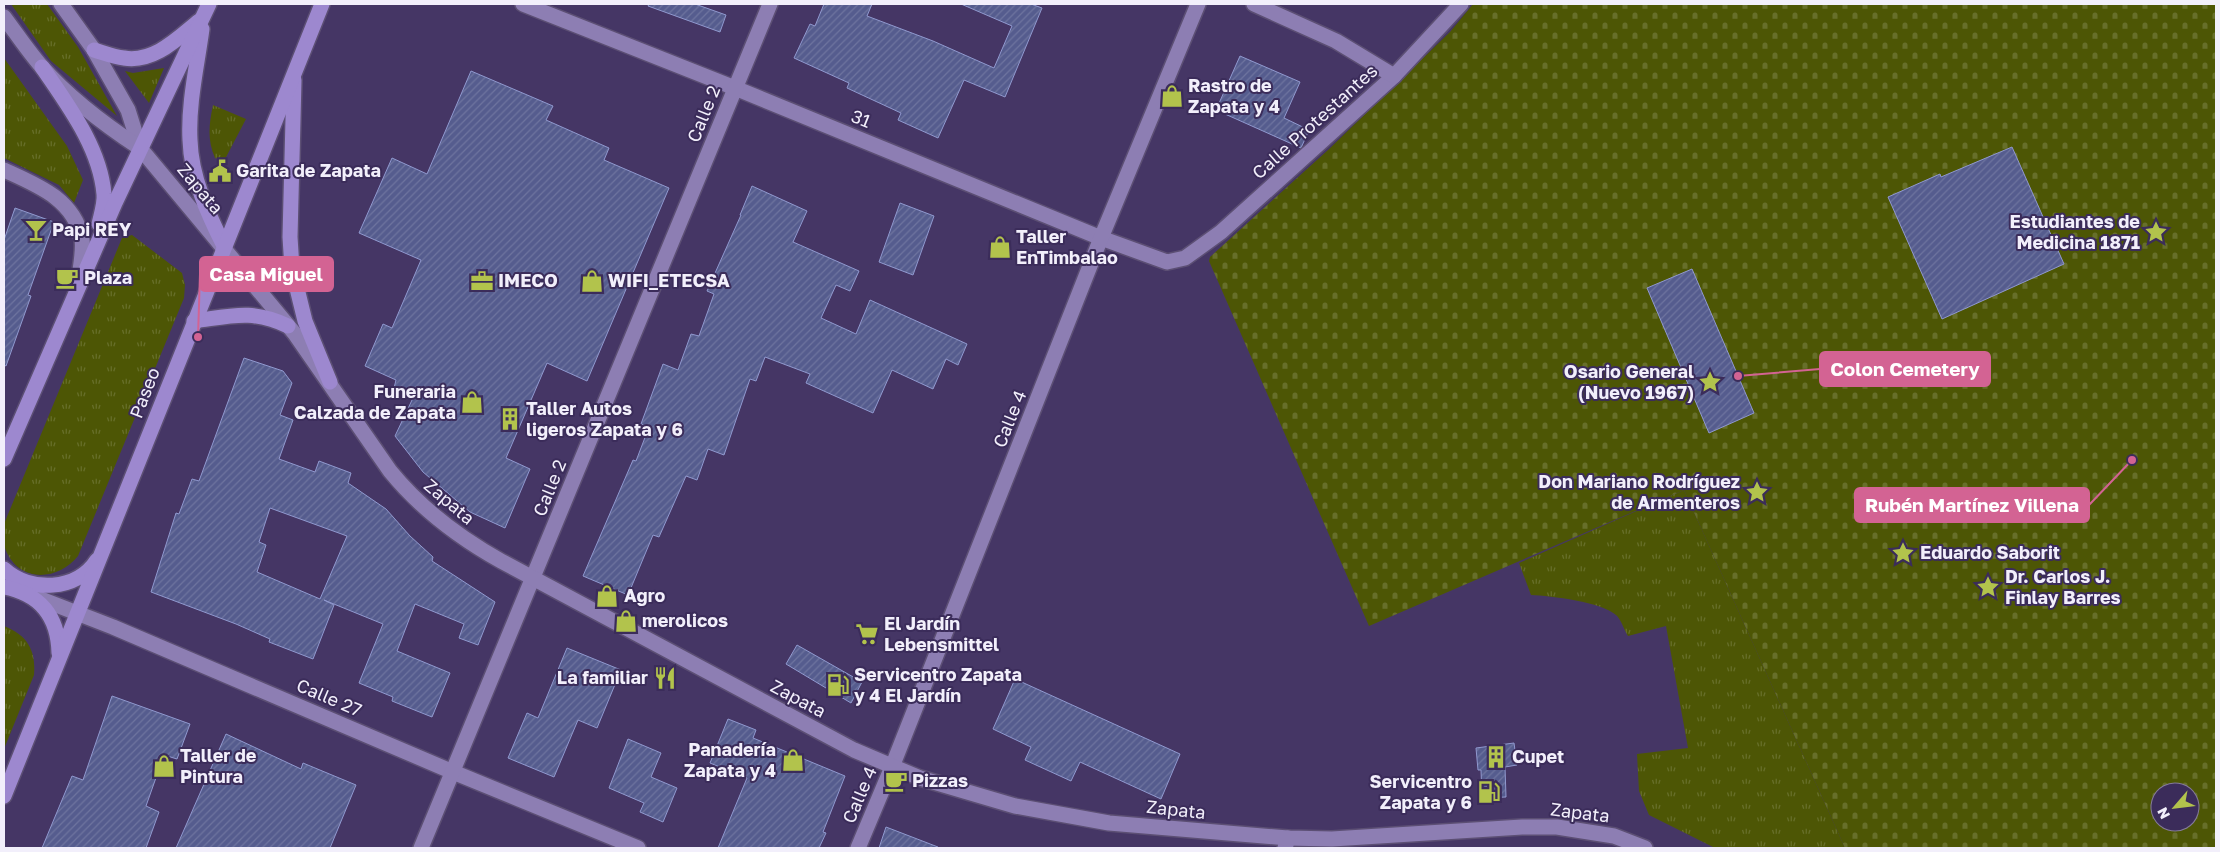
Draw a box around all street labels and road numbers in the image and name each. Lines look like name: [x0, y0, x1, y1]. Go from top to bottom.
street label: Calle Protestantes: [1247, 59, 1381, 183]
street label: Calle 2: [682, 82, 724, 145]
street label: 31: [848, 104, 875, 132]
street label: Zapata: [173, 159, 228, 218]
street label: Paseo: [124, 364, 164, 421]
street label: Calle 4: [988, 387, 1030, 450]
street label: Calle 2: [528, 456, 570, 519]
street label: Zapata: [420, 474, 479, 529]
street label: Calle 27: [293, 674, 365, 721]
street label: Zapata: [767, 674, 830, 722]
street label: Calle 4: [837, 763, 881, 826]
street label: Zapata: [1145, 795, 1207, 823]
street label: Zapata: [1549, 797, 1611, 827]

